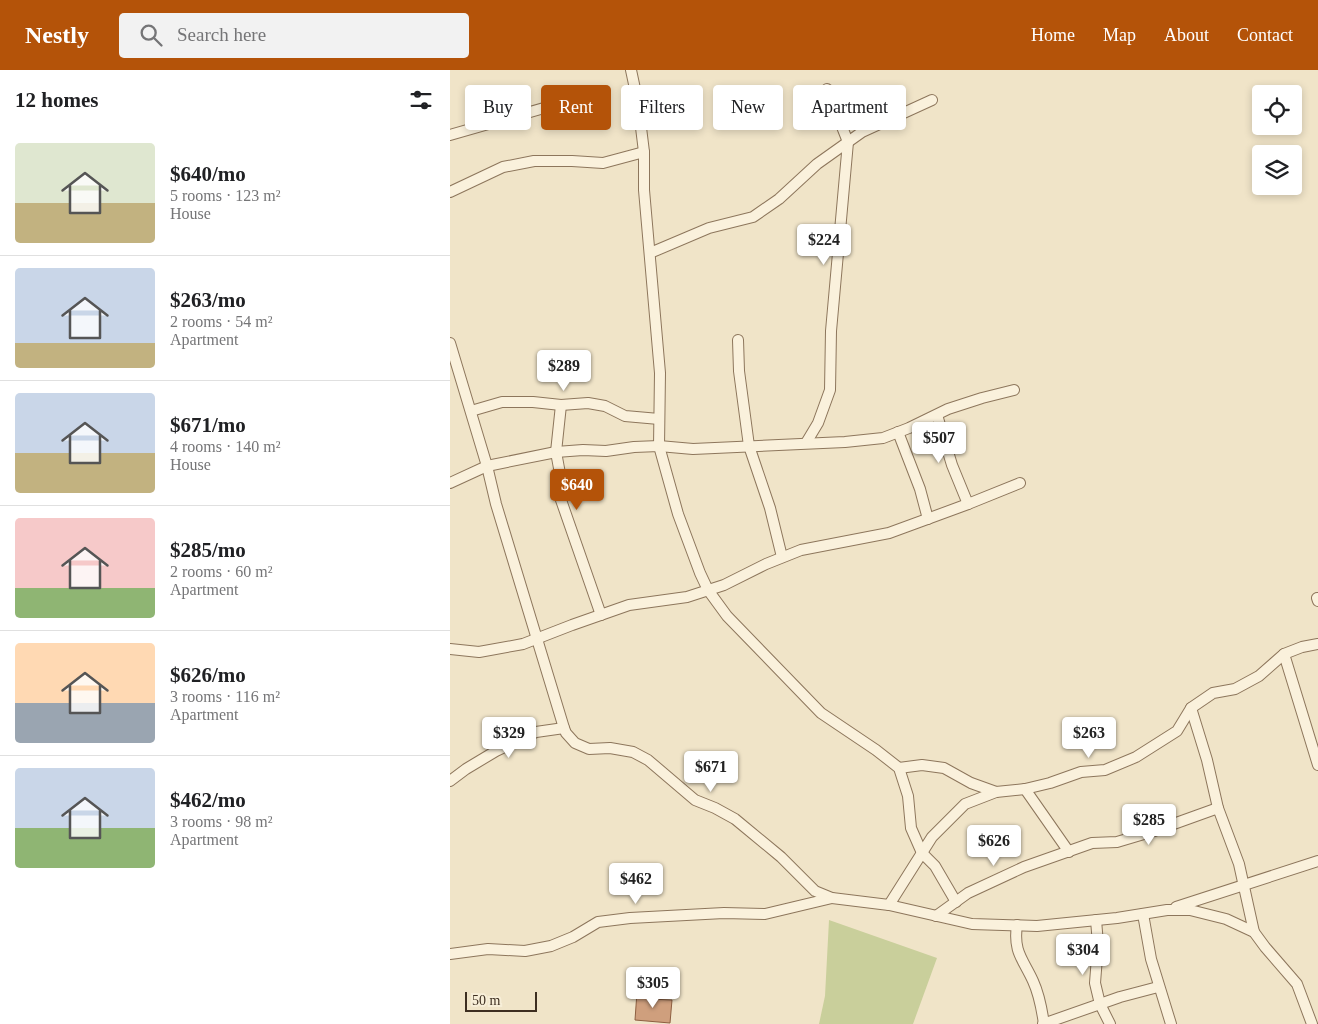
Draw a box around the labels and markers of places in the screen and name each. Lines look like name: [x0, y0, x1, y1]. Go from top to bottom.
pin: $224: [794, 224, 854, 266]
pin: $289: [534, 350, 594, 392]
pin: $507: [909, 422, 969, 464]
pin: $640: [547, 468, 607, 511]
pin: $329: [479, 716, 539, 759]
pin: $263: [1059, 716, 1119, 759]
pin: $671: [681, 750, 741, 793]
pin: $285: [1119, 804, 1179, 846]
pin: $626: [964, 824, 1024, 867]
pin: $462: [606, 862, 666, 905]
pin: $304: [1053, 934, 1113, 976]
pin: $305: [623, 966, 683, 1009]

